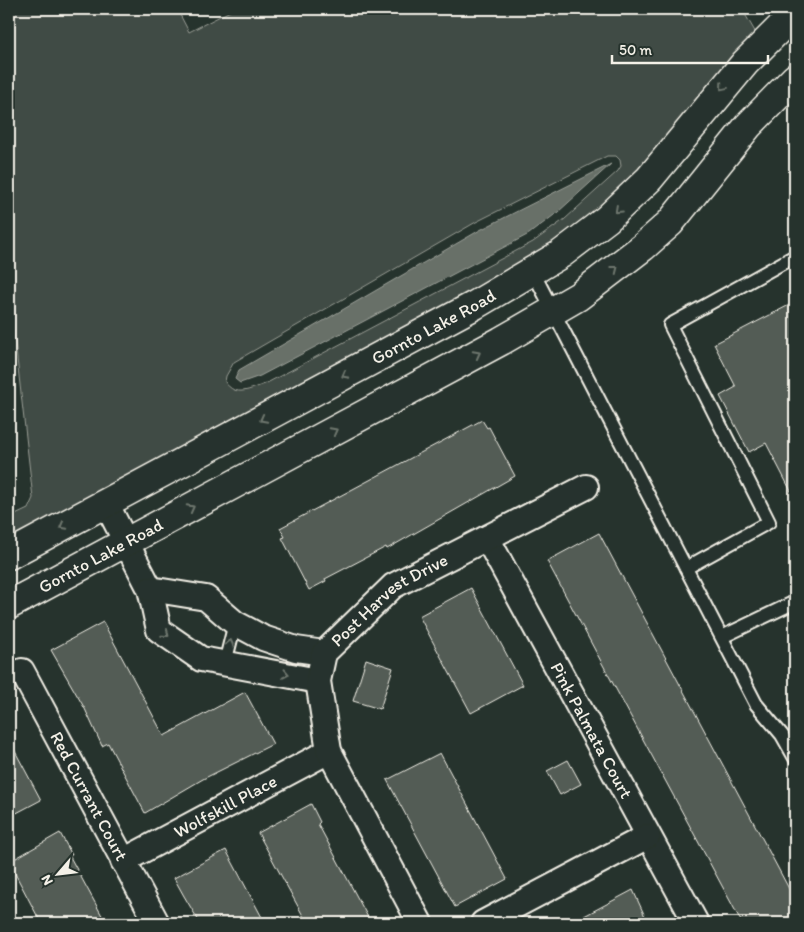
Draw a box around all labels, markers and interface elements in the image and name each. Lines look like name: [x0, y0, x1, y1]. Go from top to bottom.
scale bar: [612, 32, 768, 64]
text: 50 m: [619, 41, 652, 59]
one-way arrow: [721, 81, 729, 90]
one-way arrow: [614, 204, 623, 213]
one-way arrow: [609, 266, 618, 274]
street label: Gornto Lake Road: [368, 284, 500, 369]
one-way arrow: [472, 350, 481, 360]
one-way arrow: [341, 369, 350, 379]
one-way arrow: [260, 413, 269, 423]
one-way arrow: [329, 427, 338, 437]
one-way arrow: [185, 504, 194, 514]
street label: Gornto Lake Road: [35, 513, 167, 598]
one-way arrow: [59, 520, 68, 530]
street label: Post Harvest Drive: [326, 549, 452, 651]
one-way arrow: [160, 628, 169, 637]
one-way arrow: [224, 638, 235, 647]
street label: Pink Palmata Court: [546, 658, 637, 803]
one-way arrow: [281, 669, 290, 679]
street label: Red Currant Court: [45, 728, 133, 865]
street label: Wolfskill Place: [170, 770, 281, 843]
north arrow: [32, 850, 82, 900]
text: N: [37, 872, 57, 888]

